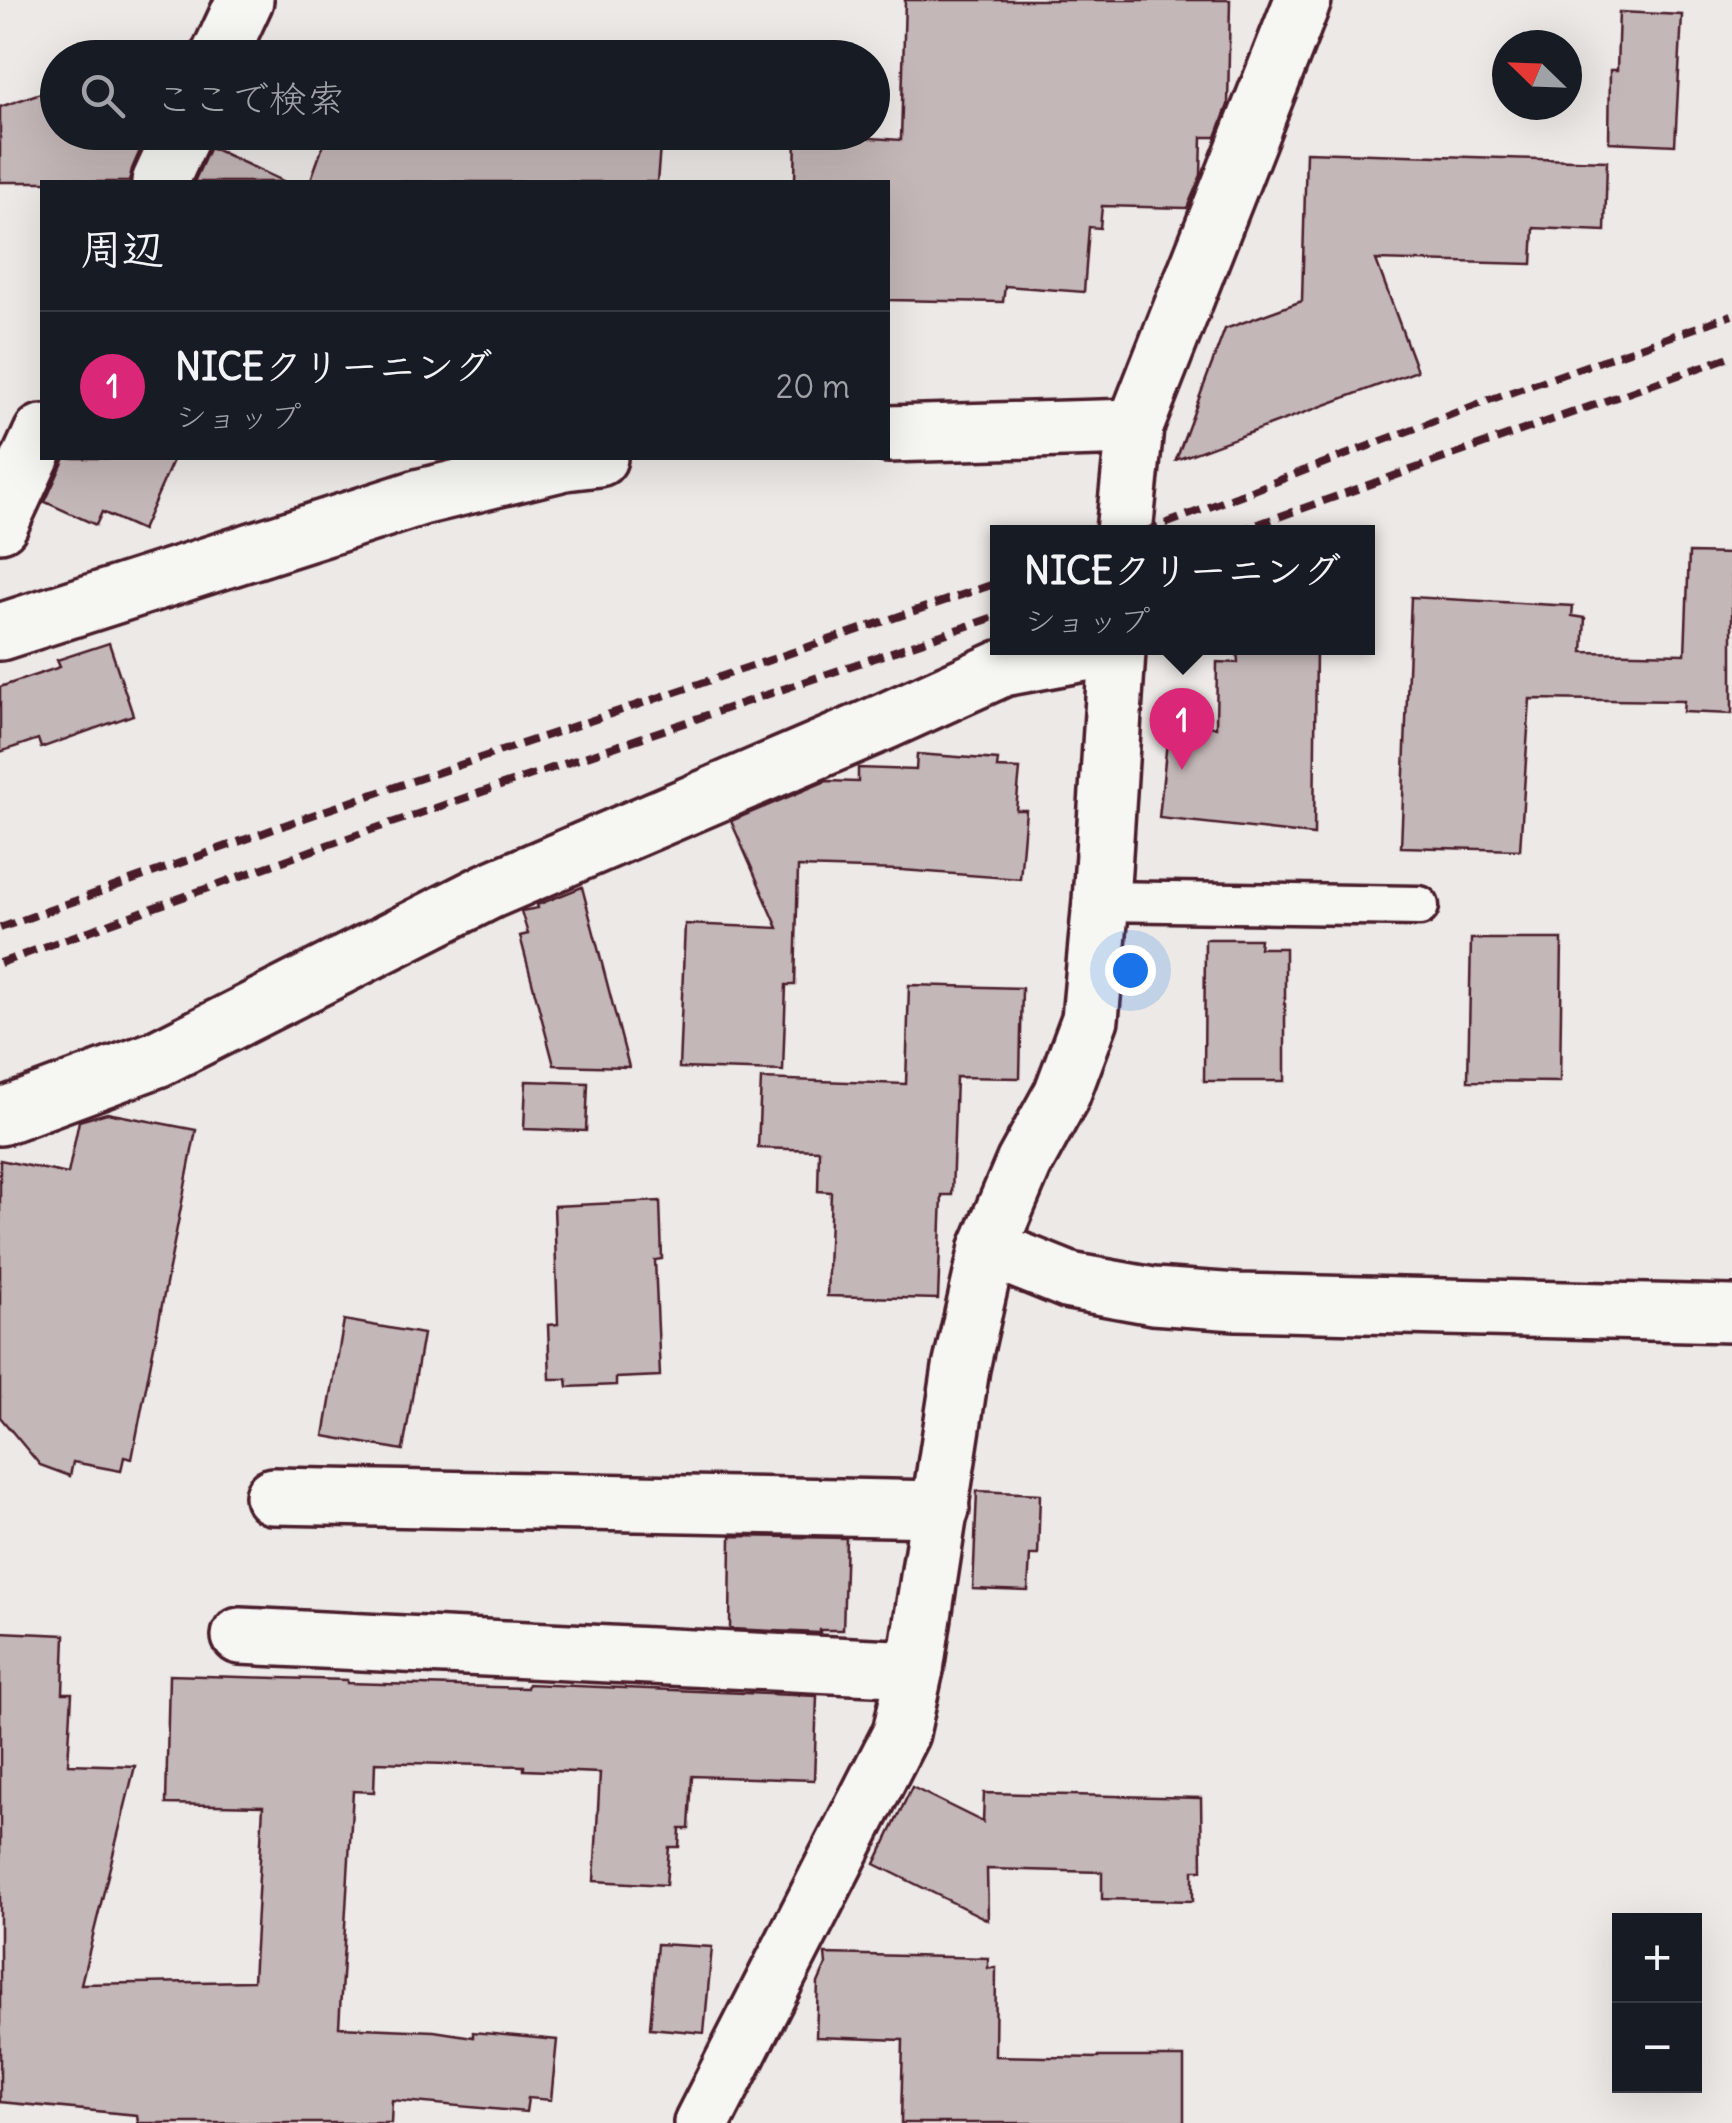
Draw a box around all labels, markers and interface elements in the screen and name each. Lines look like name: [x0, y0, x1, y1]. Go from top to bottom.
north arrow: [1492, 30, 1582, 120]
search box: [40, 40, 890, 150]
icon: search: [75, 68, 130, 123]
text: ここで検索: [155, 75, 345, 122]
text: 周辺: [80, 223, 164, 275]
text: NICEクリーニング: [175, 343, 492, 390]
text: 1: [106, 366, 119, 407]
text: 20 m: [776, 366, 850, 407]
text: ショップ: [175, 396, 302, 437]
popup: [990, 525, 1375, 655]
text: NICEクリーニング: [1024, 547, 1341, 594]
text: ショップ: [1024, 600, 1151, 641]
pin: 1: [1150, 688, 1214, 770]
your location: [1105, 945, 1156, 996]
map controls: [1612, 1913, 1702, 2093]
button: +: [1612, 1913, 1702, 2003]
button: −: [1612, 2003, 1702, 2093]

